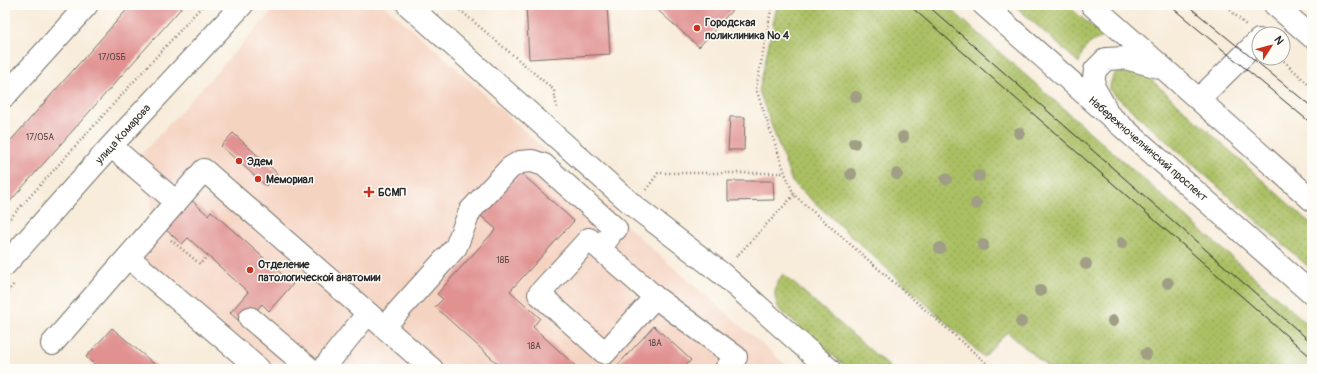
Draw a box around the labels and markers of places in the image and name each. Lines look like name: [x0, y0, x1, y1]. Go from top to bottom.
place label: Городская поликлиника № 4: [705, 16, 790, 42]
marker: Городская поликлиника № 4: [692, 23, 702, 33]
place label: Эдем: [247, 155, 273, 168]
marker: Эдем: [234, 156, 244, 166]
place label: Мемориал: [266, 173, 314, 186]
marker: Мемориал: [253, 174, 263, 184]
marker: БСМП: [363, 186, 375, 198]
place label: БСМП: [378, 186, 406, 199]
place label: Отделение патологической анатомии: [258, 258, 381, 284]
marker: Отделение патологической анатомии: [245, 265, 255, 275]

